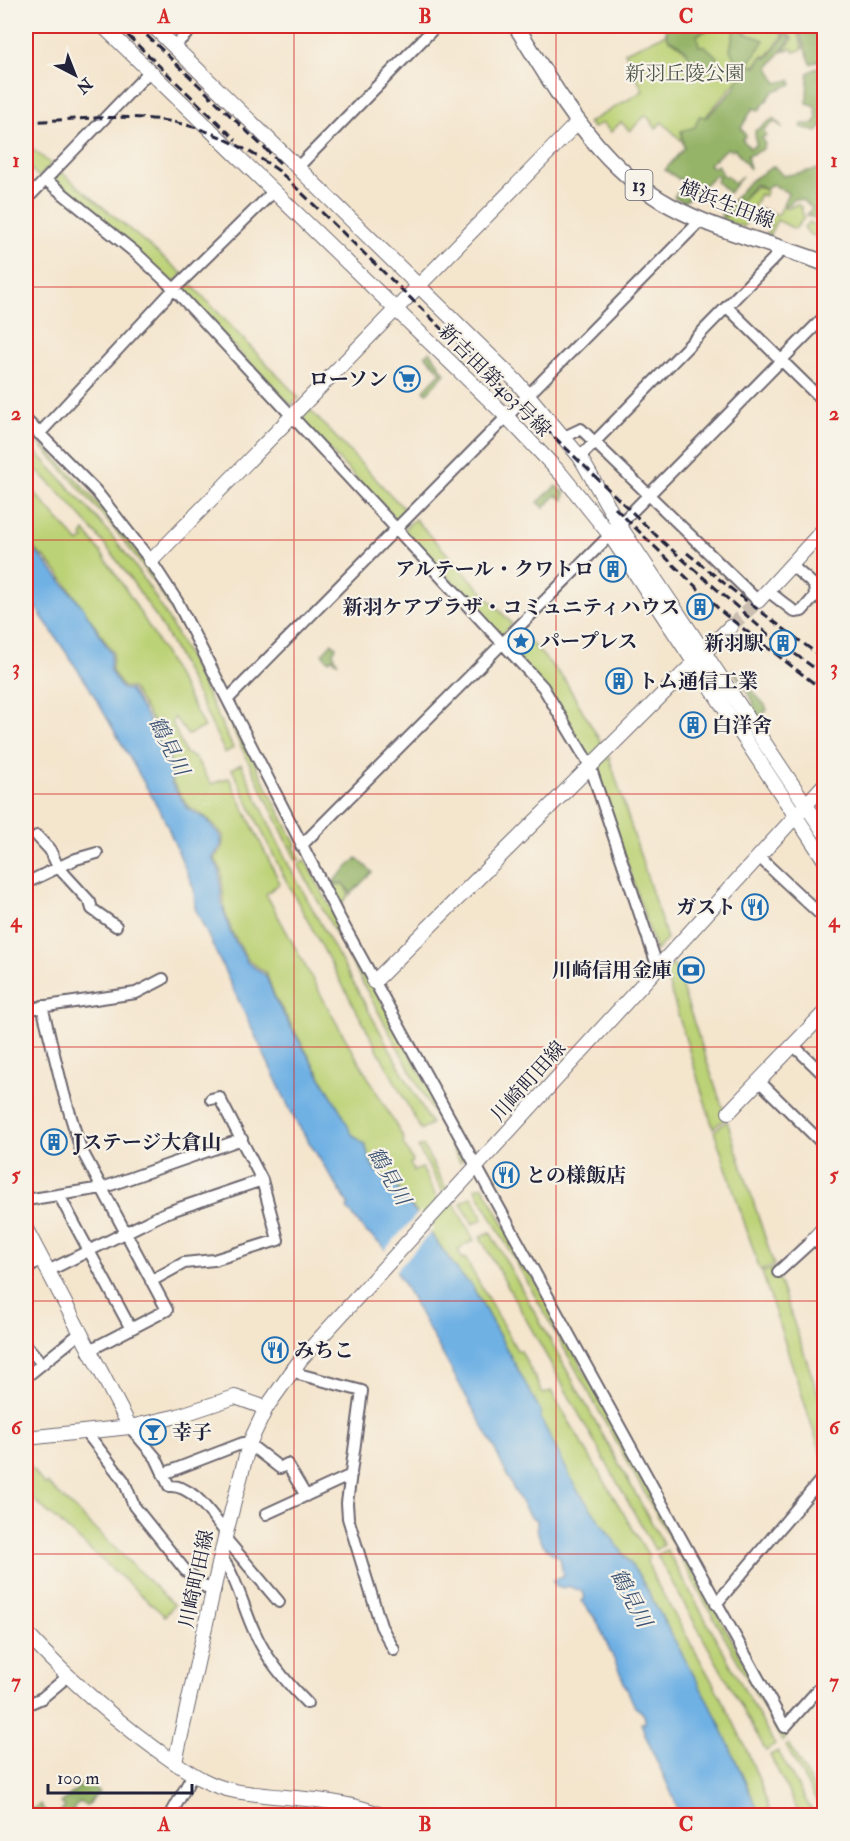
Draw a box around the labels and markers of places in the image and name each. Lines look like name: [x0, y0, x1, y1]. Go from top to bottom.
supermarket icon: ローソン: [392, 364, 422, 394]
place label: ローソン: [309, 367, 388, 392]
building icon: アルテール・クワトロ: [598, 554, 628, 584]
place label: アルテール・クワトロ: [395, 557, 594, 582]
building icon: 新羽ケアプラザ・コミュニティハウス: [685, 592, 715, 622]
place label: 新羽ケアプラザ・コミュニティハウス: [343, 595, 680, 620]
place icon: パープレス: [506, 626, 536, 656]
building icon: 新羽駅: [768, 628, 798, 658]
place label: パープレス: [540, 629, 638, 654]
place label: 新羽駅: [704, 631, 764, 656]
building icon: トム通信工業: [604, 666, 634, 696]
place label: トム通信工業: [638, 669, 758, 694]
building icon: 白洋舍: [678, 710, 708, 740]
place label: 白洋舍: [712, 713, 772, 738]
restaurant icon: ガスト: [740, 892, 770, 922]
place label: ガスト: [676, 895, 736, 920]
bank icon: 川崎信用金庫: [676, 955, 706, 985]
place label: 川崎信用金庫: [552, 958, 672, 983]
building icon: Jステージ大倉山: [39, 1127, 69, 1157]
place label: Jステージ大倉山: [73, 1130, 221, 1155]
restaurant icon: との様飯店: [491, 1160, 521, 1190]
place label: との様飯店: [526, 1163, 626, 1188]
restaurant icon: みちこ: [260, 1335, 290, 1365]
place label: みちこ: [294, 1338, 354, 1363]
bar icon: 幸子: [138, 1417, 168, 1447]
place label: 幸子: [172, 1420, 212, 1445]

